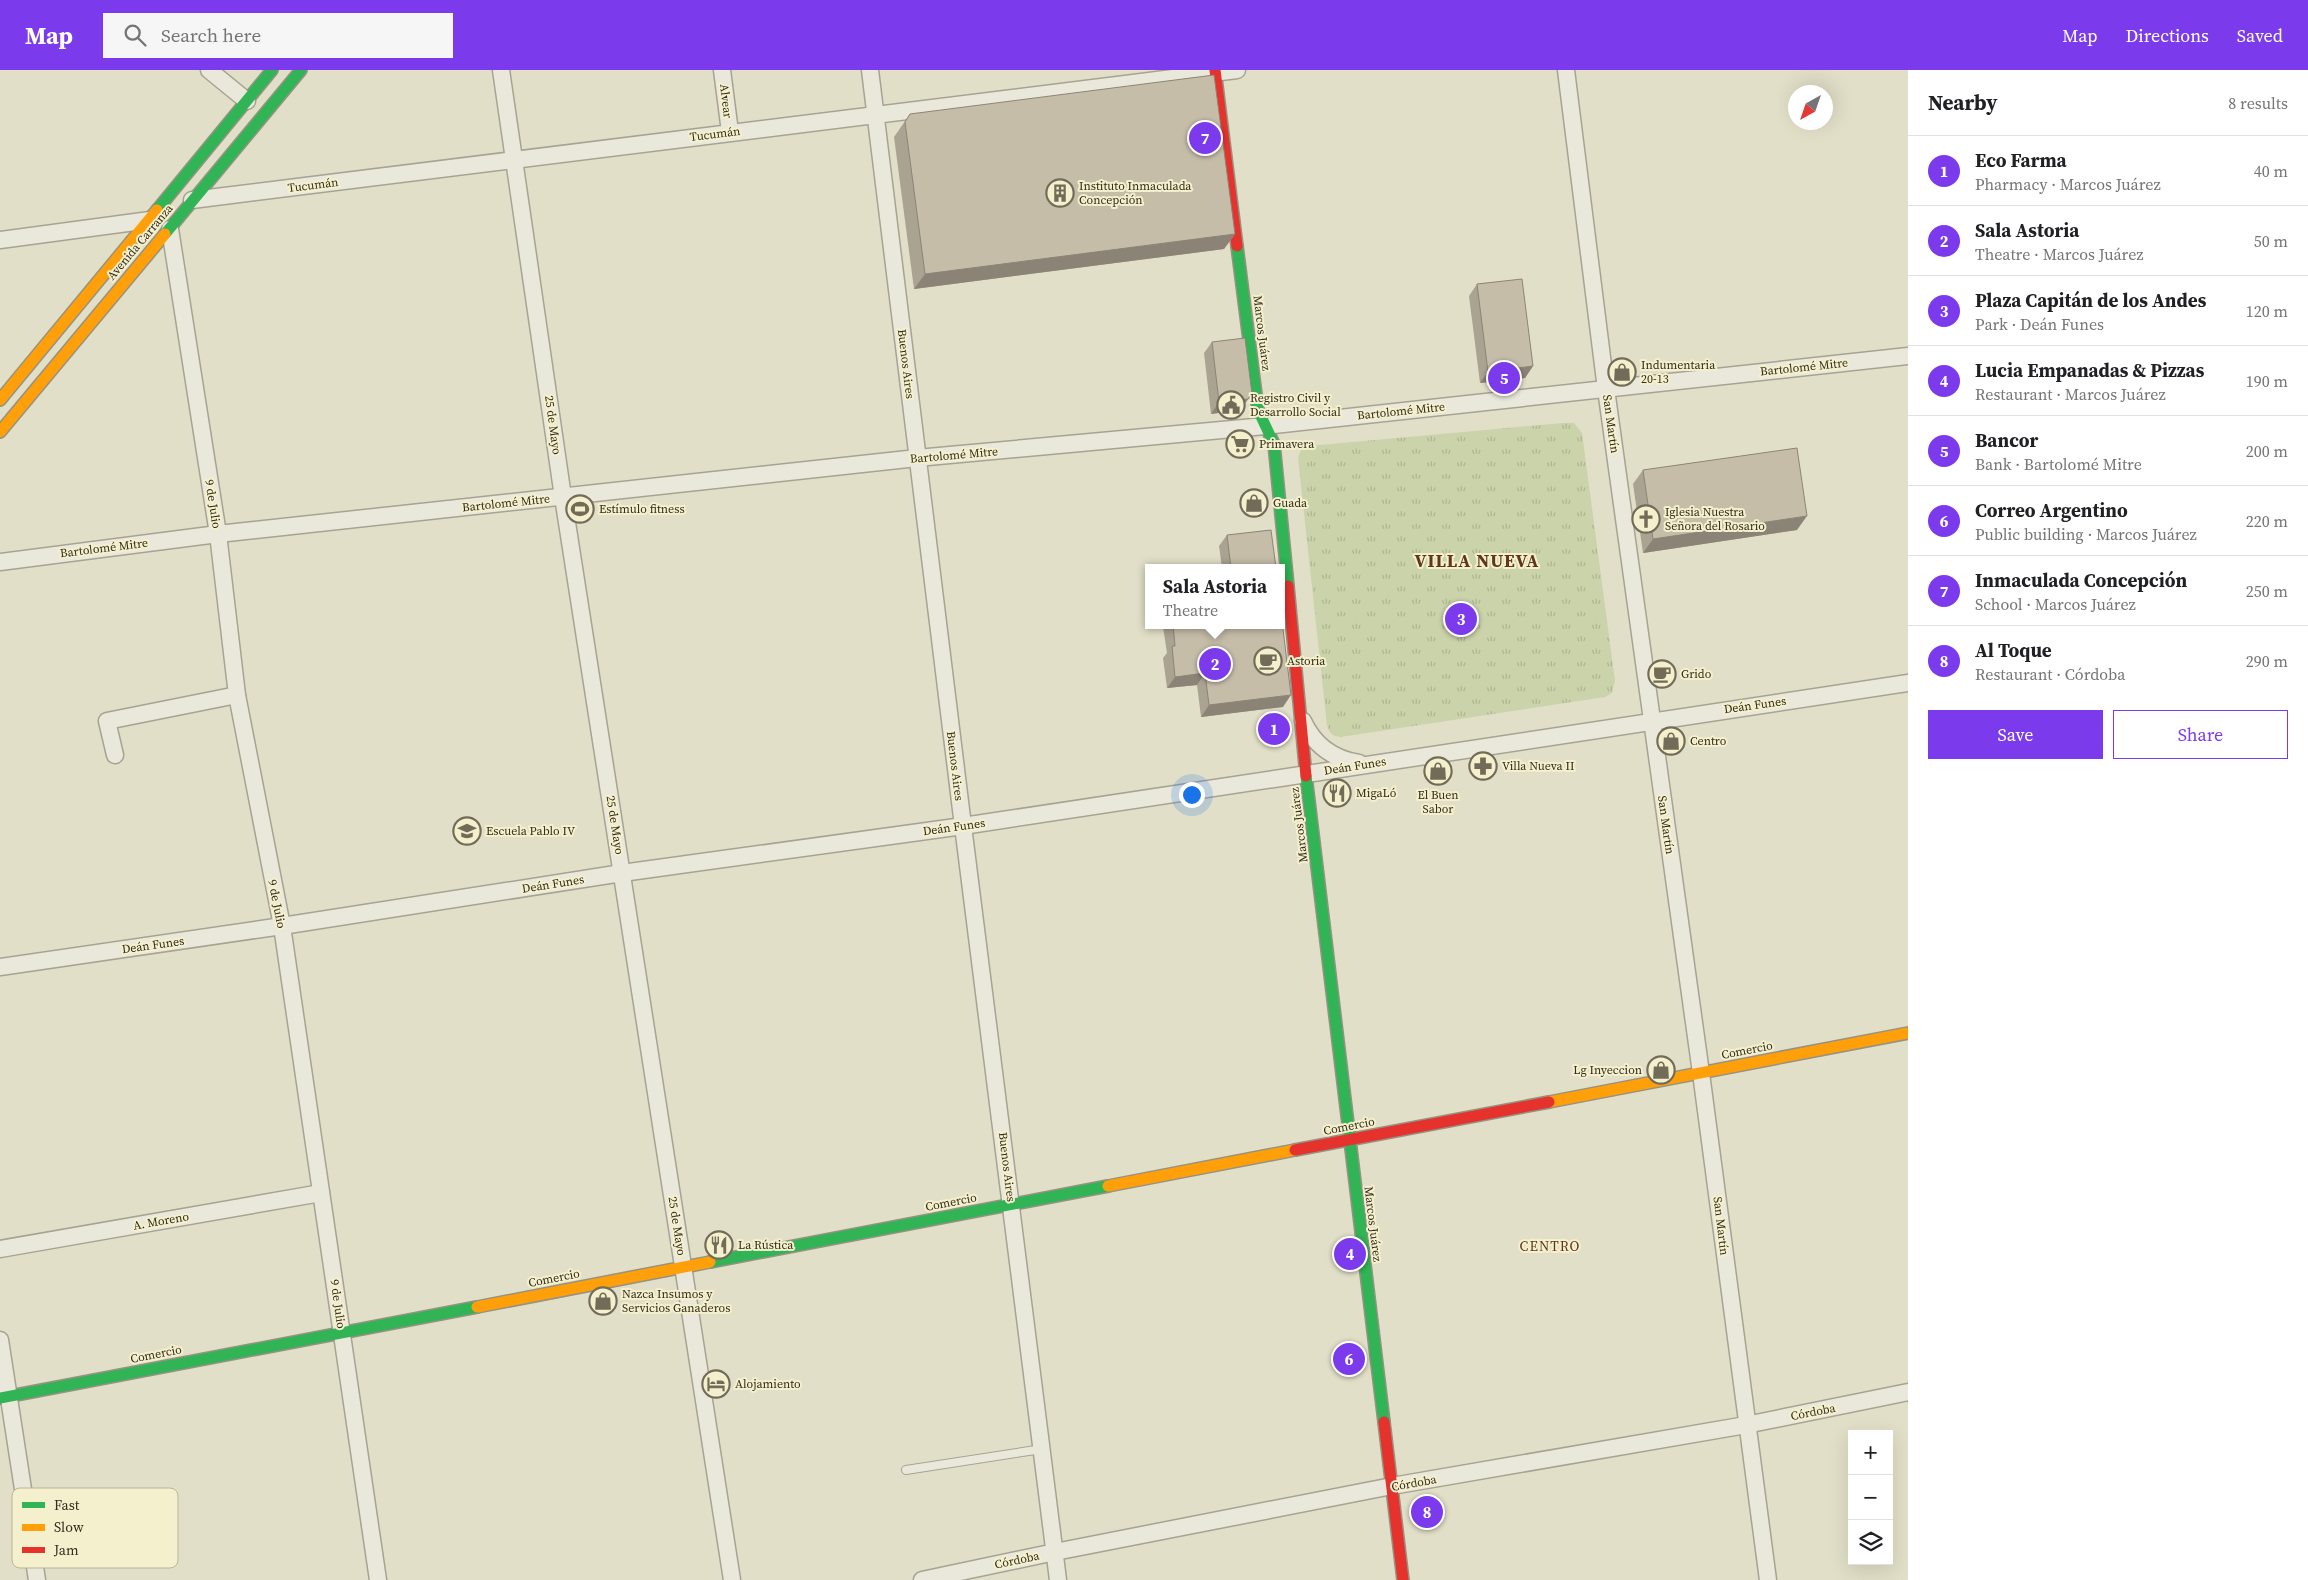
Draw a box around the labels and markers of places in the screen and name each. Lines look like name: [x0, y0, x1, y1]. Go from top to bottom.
pin: 7: [1189, 119, 1221, 157]
building icon: Instituto Inmaculada Concepción: [1045, 178, 1075, 208]
place label: Instituto Inmaculada Concepción: [1079, 178, 1192, 208]
shop icon: Indumentaria 20-13: [1607, 357, 1637, 387]
place label: Indumentaria 20-13: [1641, 357, 1716, 387]
pin: 5: [1488, 359, 1520, 397]
public building icon: Registro Civil y Desarrollo Social: [1216, 390, 1246, 420]
place label: Registro Civil y Desarrollo Social: [1250, 390, 1341, 420]
supermarket icon: Primavera: [1225, 429, 1255, 459]
place label: Primavera: [1259, 436, 1315, 452]
shop icon: Guada: [1239, 488, 1269, 518]
sports icon: Estímulo fitness: [565, 494, 595, 524]
place label: Guada: [1273, 495, 1308, 511]
place label: Estímulo fitness: [599, 501, 685, 517]
church icon: Iglesia Nuestra Señora del Rosario: [1631, 504, 1661, 534]
place label: Iglesia Nuestra Señora del Rosario: [1665, 504, 1765, 534]
pin: 3: [1445, 600, 1477, 638]
pin: 2: [1199, 645, 1231, 683]
cafe icon: Astoria: [1253, 646, 1283, 676]
place label: Astoria: [1287, 653, 1326, 669]
cafe icon: Grido: [1647, 659, 1677, 689]
place label: Grido: [1681, 666, 1712, 682]
pin: 1: [1258, 710, 1290, 748]
shop icon: Centro: [1656, 726, 1686, 756]
place label: Centro: [1690, 733, 1727, 749]
pharmacy icon: Villa Nueva II: [1468, 751, 1498, 781]
shop icon: El Buen Sabor: [1423, 756, 1453, 786]
place label: Villa Nueva II: [1502, 758, 1574, 774]
restaurant icon: MigaLó: [1322, 778, 1352, 808]
place label: MigaLó: [1356, 785, 1397, 801]
place label: El Buen Sabor: [1417, 787, 1459, 817]
school or university icon: Escuela Pablo IV: [452, 816, 482, 846]
place label: Escuela Pablo IV: [486, 823, 575, 839]
shop icon: Lg Inyeccion: [1646, 1055, 1676, 1085]
place label: Lg Inyeccion: [1573, 1062, 1642, 1078]
restaurant icon: La Rústica: [704, 1230, 734, 1260]
pin: 4: [1334, 1235, 1366, 1273]
place label: La Rústica: [738, 1237, 794, 1253]
shop icon: Nazca Insumos y Servicios Ganaderos: [588, 1286, 618, 1316]
place label: Nazca Insumos y Servicios Ganaderos: [622, 1286, 730, 1316]
pin: 6: [1333, 1340, 1365, 1378]
hotel icon: Alojamiento: [701, 1369, 731, 1399]
place label: Alojamiento: [735, 1376, 801, 1392]
pin: 8: [1411, 1493, 1443, 1531]

